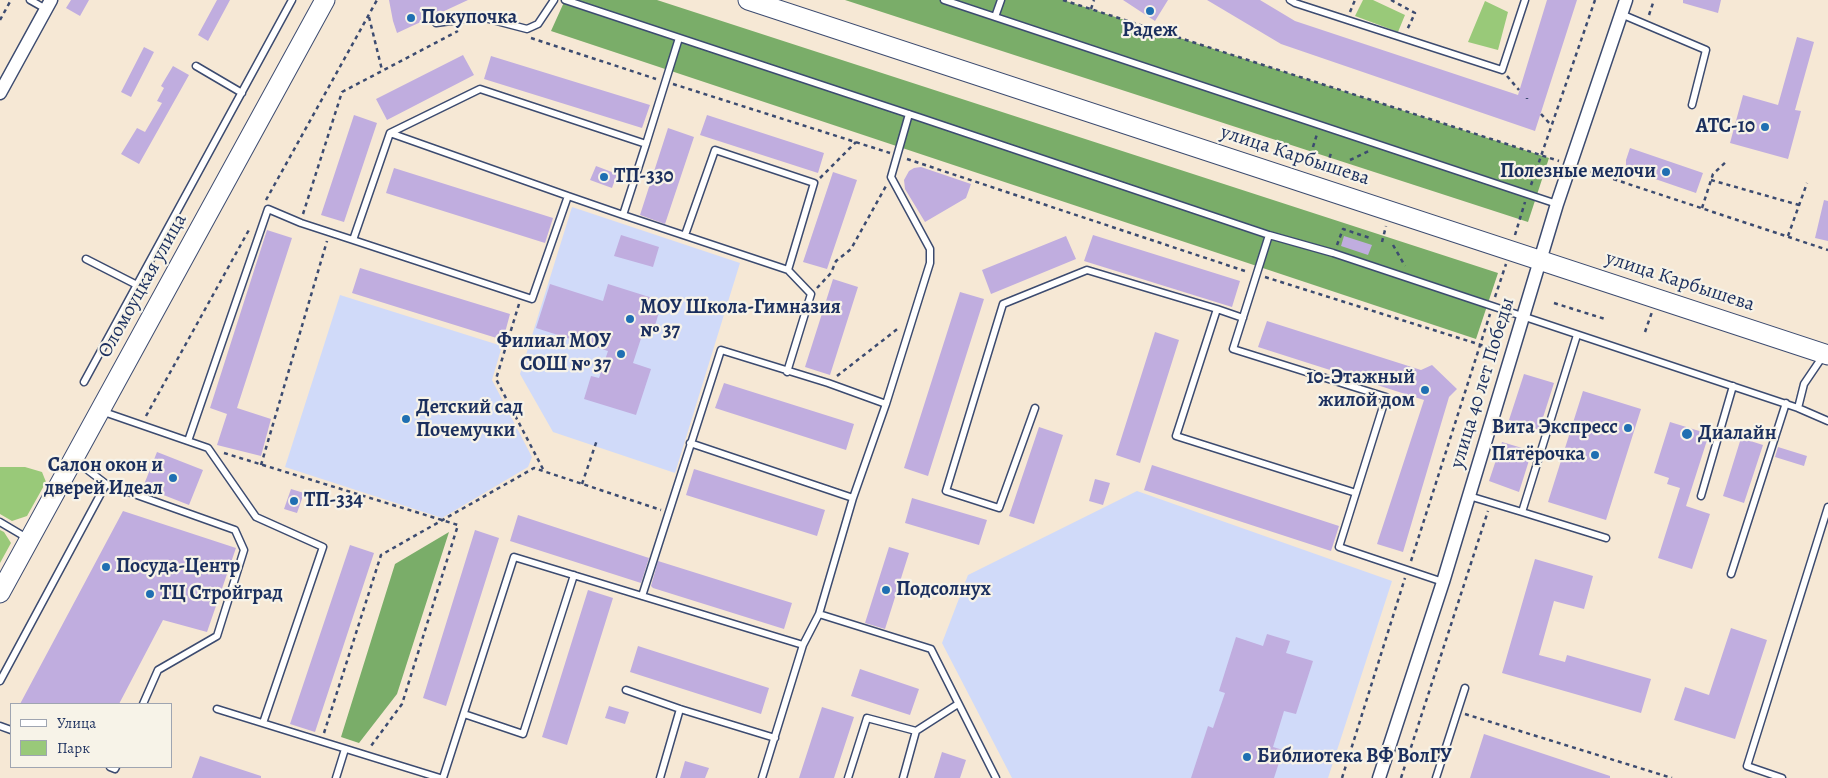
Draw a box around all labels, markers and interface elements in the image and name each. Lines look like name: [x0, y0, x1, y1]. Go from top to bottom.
marker: Радеж: [1144, 5, 1156, 17]
place label: Покупочка: [421, 6, 517, 30]
marker: Покупочка: [405, 12, 417, 24]
place label: Радеж: [1122, 19, 1178, 43]
place label: АТС-10: [1696, 115, 1755, 139]
street label: улица Карбышева: [1217, 121, 1373, 191]
marker: АТС-10: [1759, 121, 1771, 133]
place label: Полезные мелочи: [1500, 160, 1656, 184]
place label: ТП-330: [614, 165, 674, 189]
marker: Полезные мелочи: [1660, 166, 1672, 178]
marker: ТП-330: [598, 171, 610, 183]
street label: Оломоуцкая улица: [93, 210, 193, 362]
street label: улица Карбышева: [1602, 247, 1758, 317]
street label: улица 40 лет Победы: [1446, 295, 1520, 471]
place label: МОУ Школа-Гимназия № 37: [640, 296, 841, 343]
marker: МОУ Школа-Гимназия № 37: [624, 313, 636, 325]
place label: Филиал МОУ СОШ № 37: [497, 330, 611, 377]
marker: Филиал МОУ СОШ № 37: [615, 348, 627, 360]
place label: 10-Этажный жилой дом: [1306, 366, 1415, 413]
marker: 10-Этажный жилой дом: [1419, 384, 1431, 396]
place label: Детский сад Почемучки: [416, 396, 523, 443]
marker: Детский сад Почемучки: [400, 413, 412, 425]
place label: Вита Экспресс: [1492, 416, 1618, 440]
marker: Вита Экспресс: [1622, 422, 1634, 434]
place label: Диалайн: [1698, 422, 1776, 446]
marker: Диалайн: [1680, 427, 1694, 441]
place label: Пятёрочка: [1491, 443, 1585, 467]
marker: Пятёрочка: [1589, 449, 1601, 461]
place label: Салон окон и дверей Идеал: [44, 454, 163, 501]
marker: Салон окон и дверей Идеал: [167, 472, 179, 484]
place label: ТП-334: [304, 489, 363, 513]
marker: ТП-334: [288, 495, 300, 507]
place label: Посуда-Центр: [116, 555, 240, 579]
marker: Посуда-Центр: [100, 561, 112, 573]
place label: Подсолнух: [896, 578, 991, 602]
place label: ТЦ Стройград: [160, 582, 283, 606]
marker: Подсолнух: [880, 584, 892, 596]
marker: ТЦ Стройград: [144, 588, 156, 600]
legend: [10, 703, 172, 768]
text: Улица: [57, 713, 96, 733]
text: Парк: [57, 738, 90, 758]
place label: Библиотека ВФ ВолГУ: [1257, 745, 1452, 769]
marker: Библиотека ВФ ВолГУ: [1241, 751, 1253, 763]

